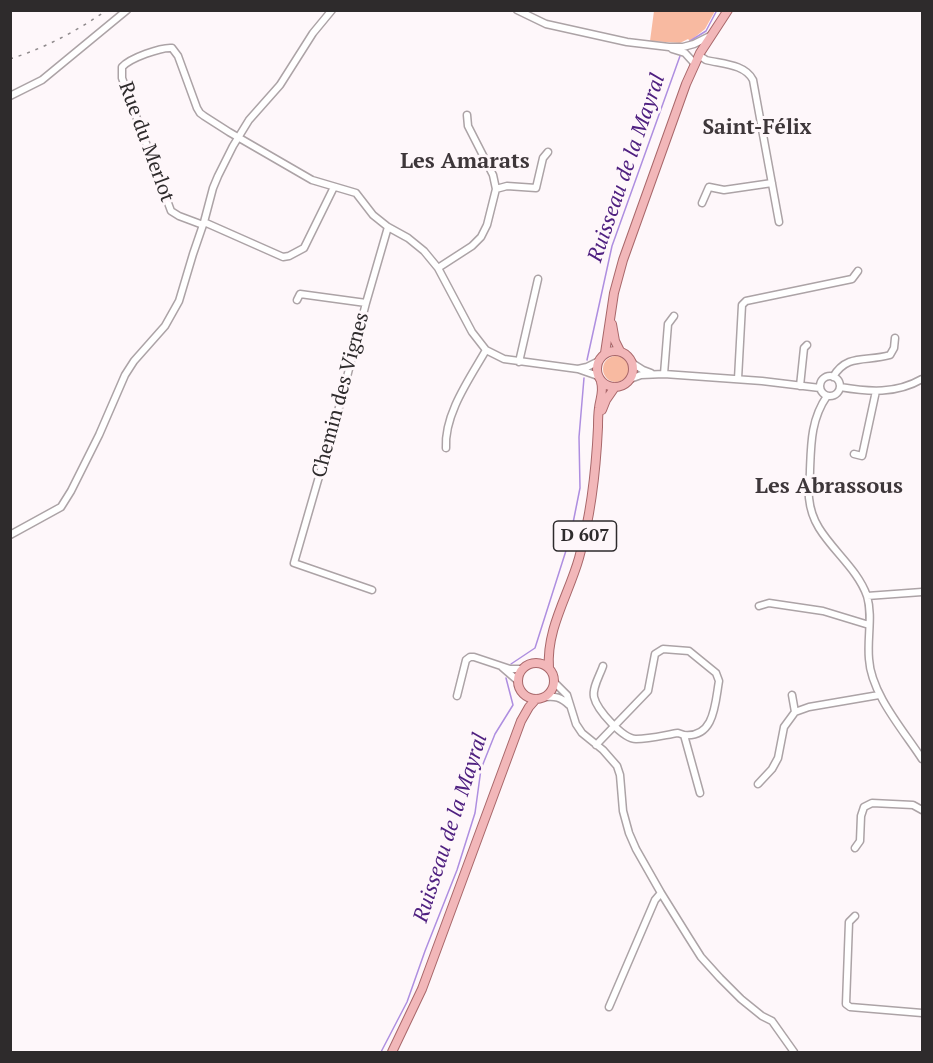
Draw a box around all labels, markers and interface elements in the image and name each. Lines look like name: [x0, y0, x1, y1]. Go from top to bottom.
water label: Ruisseau de la Mayral: [583, 71, 671, 265]
street label: Rue du Merlot: [113, 79, 179, 205]
district label: Saint-Félix: [702, 115, 812, 141]
district label: Les Amarats: [400, 149, 530, 175]
street label: Chemin des Vignes: [307, 310, 375, 480]
district label: Les Abrassous: [755, 474, 903, 500]
road number: D 607: [554, 521, 616, 551]
water label: Ruisseau de la Mayral: [409, 730, 493, 926]

